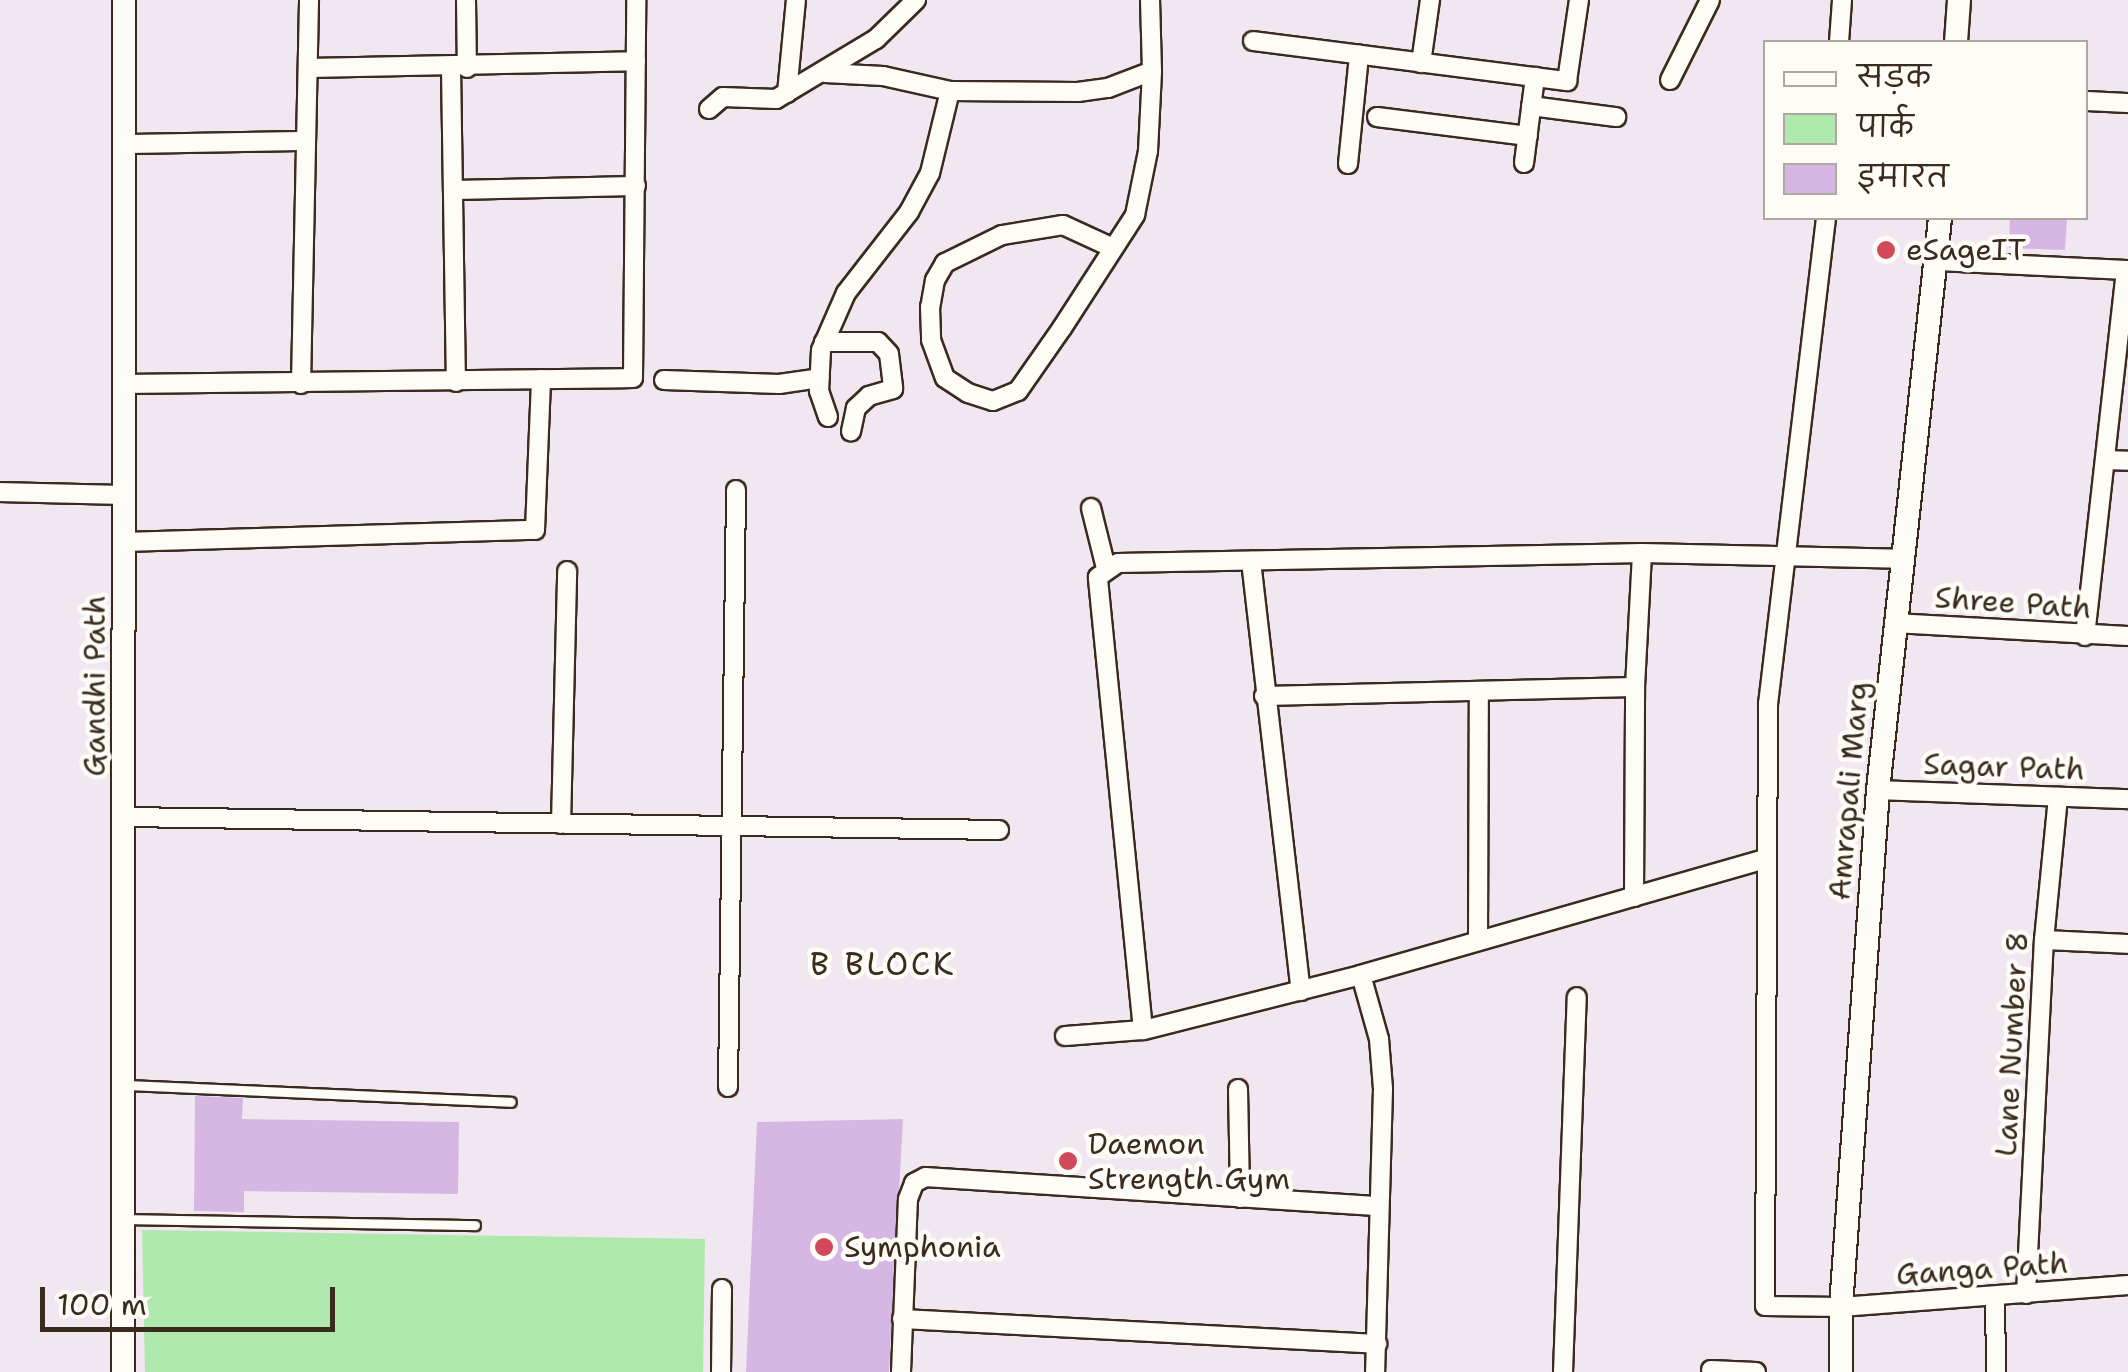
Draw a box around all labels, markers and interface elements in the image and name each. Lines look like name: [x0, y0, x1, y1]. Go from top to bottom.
legend: [1763, 40, 2088, 220]
text: सड़क: [1857, 56, 1931, 97]
text: पार्क: [1857, 106, 1914, 147]
text: इमारत: [1857, 156, 1949, 197]
place label: eSageIT: [1906, 232, 2026, 268]
marker: eSageIT: [1875, 239, 1897, 261]
street label: Shree Path: [1934, 580, 2092, 626]
street label: Gandhi Path: [77, 595, 113, 777]
street label: Amrapali Marg: [1822, 680, 1876, 902]
street label: Sagar Path: [1923, 746, 2085, 788]
street label: Lane Number 8: [1988, 931, 2036, 1157]
district label: B BLOCK: [810, 945, 956, 983]
place label: Daemon Strength Gym: [1088, 1126, 1290, 1196]
marker: Daemon Strength Gym: [1057, 1150, 1079, 1172]
place label: Symphonia: [844, 1229, 1001, 1265]
marker: Symphonia: [813, 1236, 835, 1258]
street label: Ganga Path: [1895, 1245, 2069, 1293]
scale bar: [45, 1267, 340, 1329]
text: 100 m: [57, 1284, 147, 1325]

